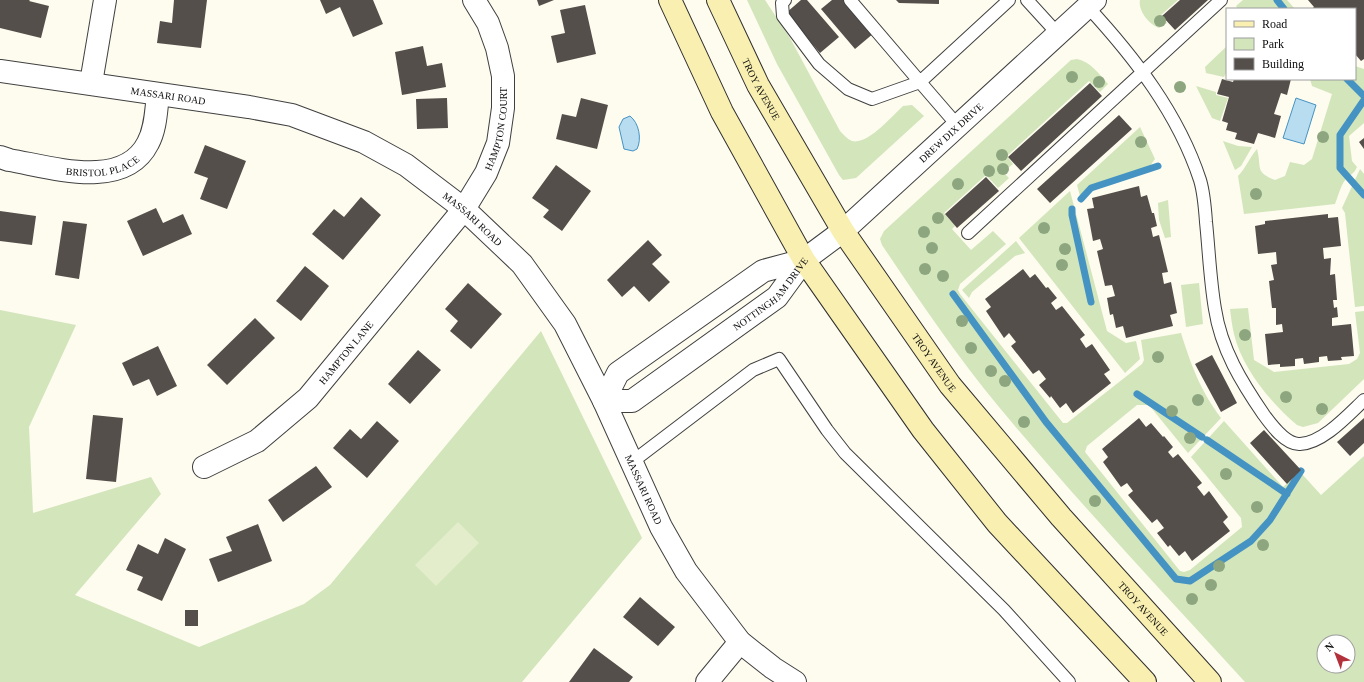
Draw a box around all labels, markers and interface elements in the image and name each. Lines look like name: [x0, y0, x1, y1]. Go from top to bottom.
legend: [1226, 8, 1356, 80]
text: Road: [1262, 17, 1287, 31]
text: Park: [1262, 37, 1284, 51]
street label: TROY AVENUE: [740, 56, 782, 122]
text: Building: [1262, 57, 1304, 71]
street label: MASSARI ROAD: [130, 85, 206, 107]
street label: HAMPTON COURT: [483, 87, 509, 172]
street label: DREW DIX DRIVE: [917, 101, 985, 165]
street label: BRISTOL PLACE: [65, 153, 141, 178]
street label: MASSARI ROAD: [441, 190, 504, 248]
street label: NOTTINGHAM DRIVE: [731, 255, 810, 333]
street label: HAMPTON LANE: [317, 319, 375, 386]
street label: TROY AVENUE: [910, 331, 958, 394]
street label: MASSARI ROAD: [623, 453, 664, 526]
street label: TROY AVENUE: [1116, 580, 1170, 638]
north arrow: [1316, 634, 1356, 674]
text: N: [1322, 639, 1336, 654]

